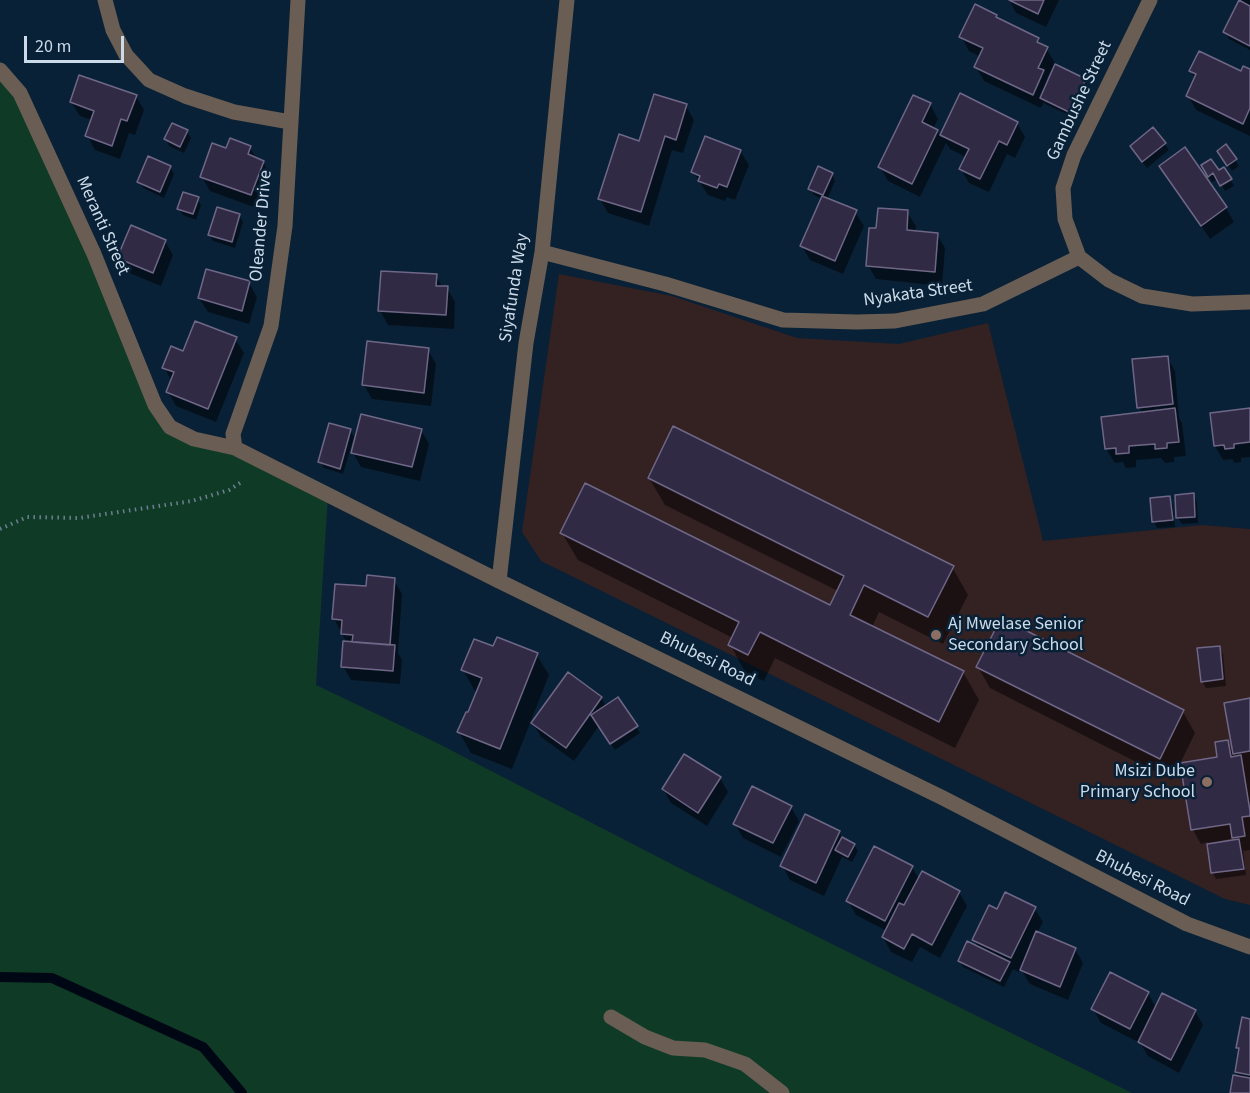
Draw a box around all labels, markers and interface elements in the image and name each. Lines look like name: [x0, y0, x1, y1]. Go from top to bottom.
scale bar: [27, 24, 128, 62]
text: 20 m: [35, 34, 71, 59]
street label: Gambushe Street: [1043, 38, 1117, 164]
street label: Oleander Drive: [246, 169, 278, 283]
street label: Meranti Street: [71, 173, 133, 279]
street label: Siyafunda Way: [496, 232, 534, 344]
street label: Nyakata Street: [862, 276, 974, 312]
place label: Aj Mwelase Senior Secondary School: [948, 614, 1083, 656]
street label: Bhubesi Road: [656, 628, 758, 692]
marker: Aj Mwelase Senior Secondary School: [929, 628, 943, 642]
place label: Msizi Dube Primary School: [1080, 761, 1195, 804]
marker: Msizi Dube Primary School: [1200, 775, 1214, 789]
street label: Bhubesi Road: [1091, 846, 1193, 912]

